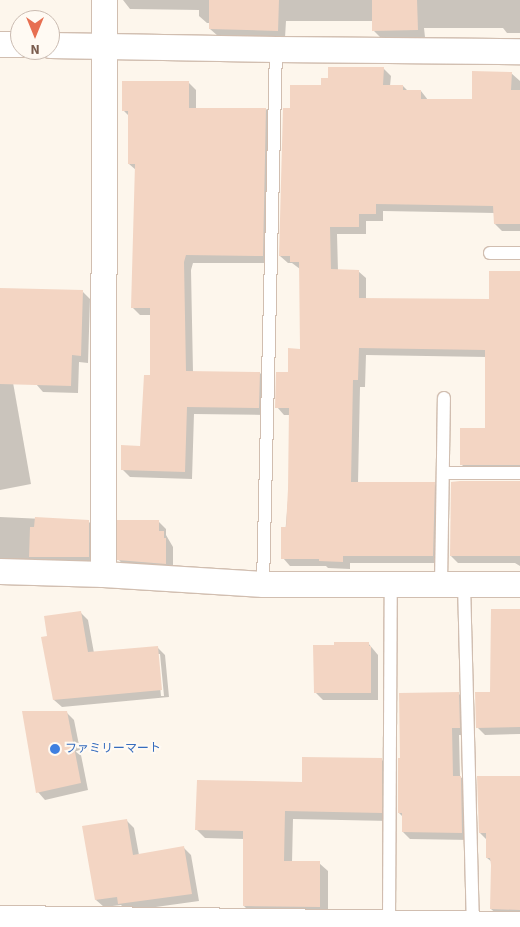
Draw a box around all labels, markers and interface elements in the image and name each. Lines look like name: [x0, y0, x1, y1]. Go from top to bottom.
north arrow: [10, 10, 60, 60]
text: N: [30, 39, 40, 59]
place label: ファミリーマート: [65, 742, 161, 756]
marker: ファミリーマート: [49, 743, 61, 755]

